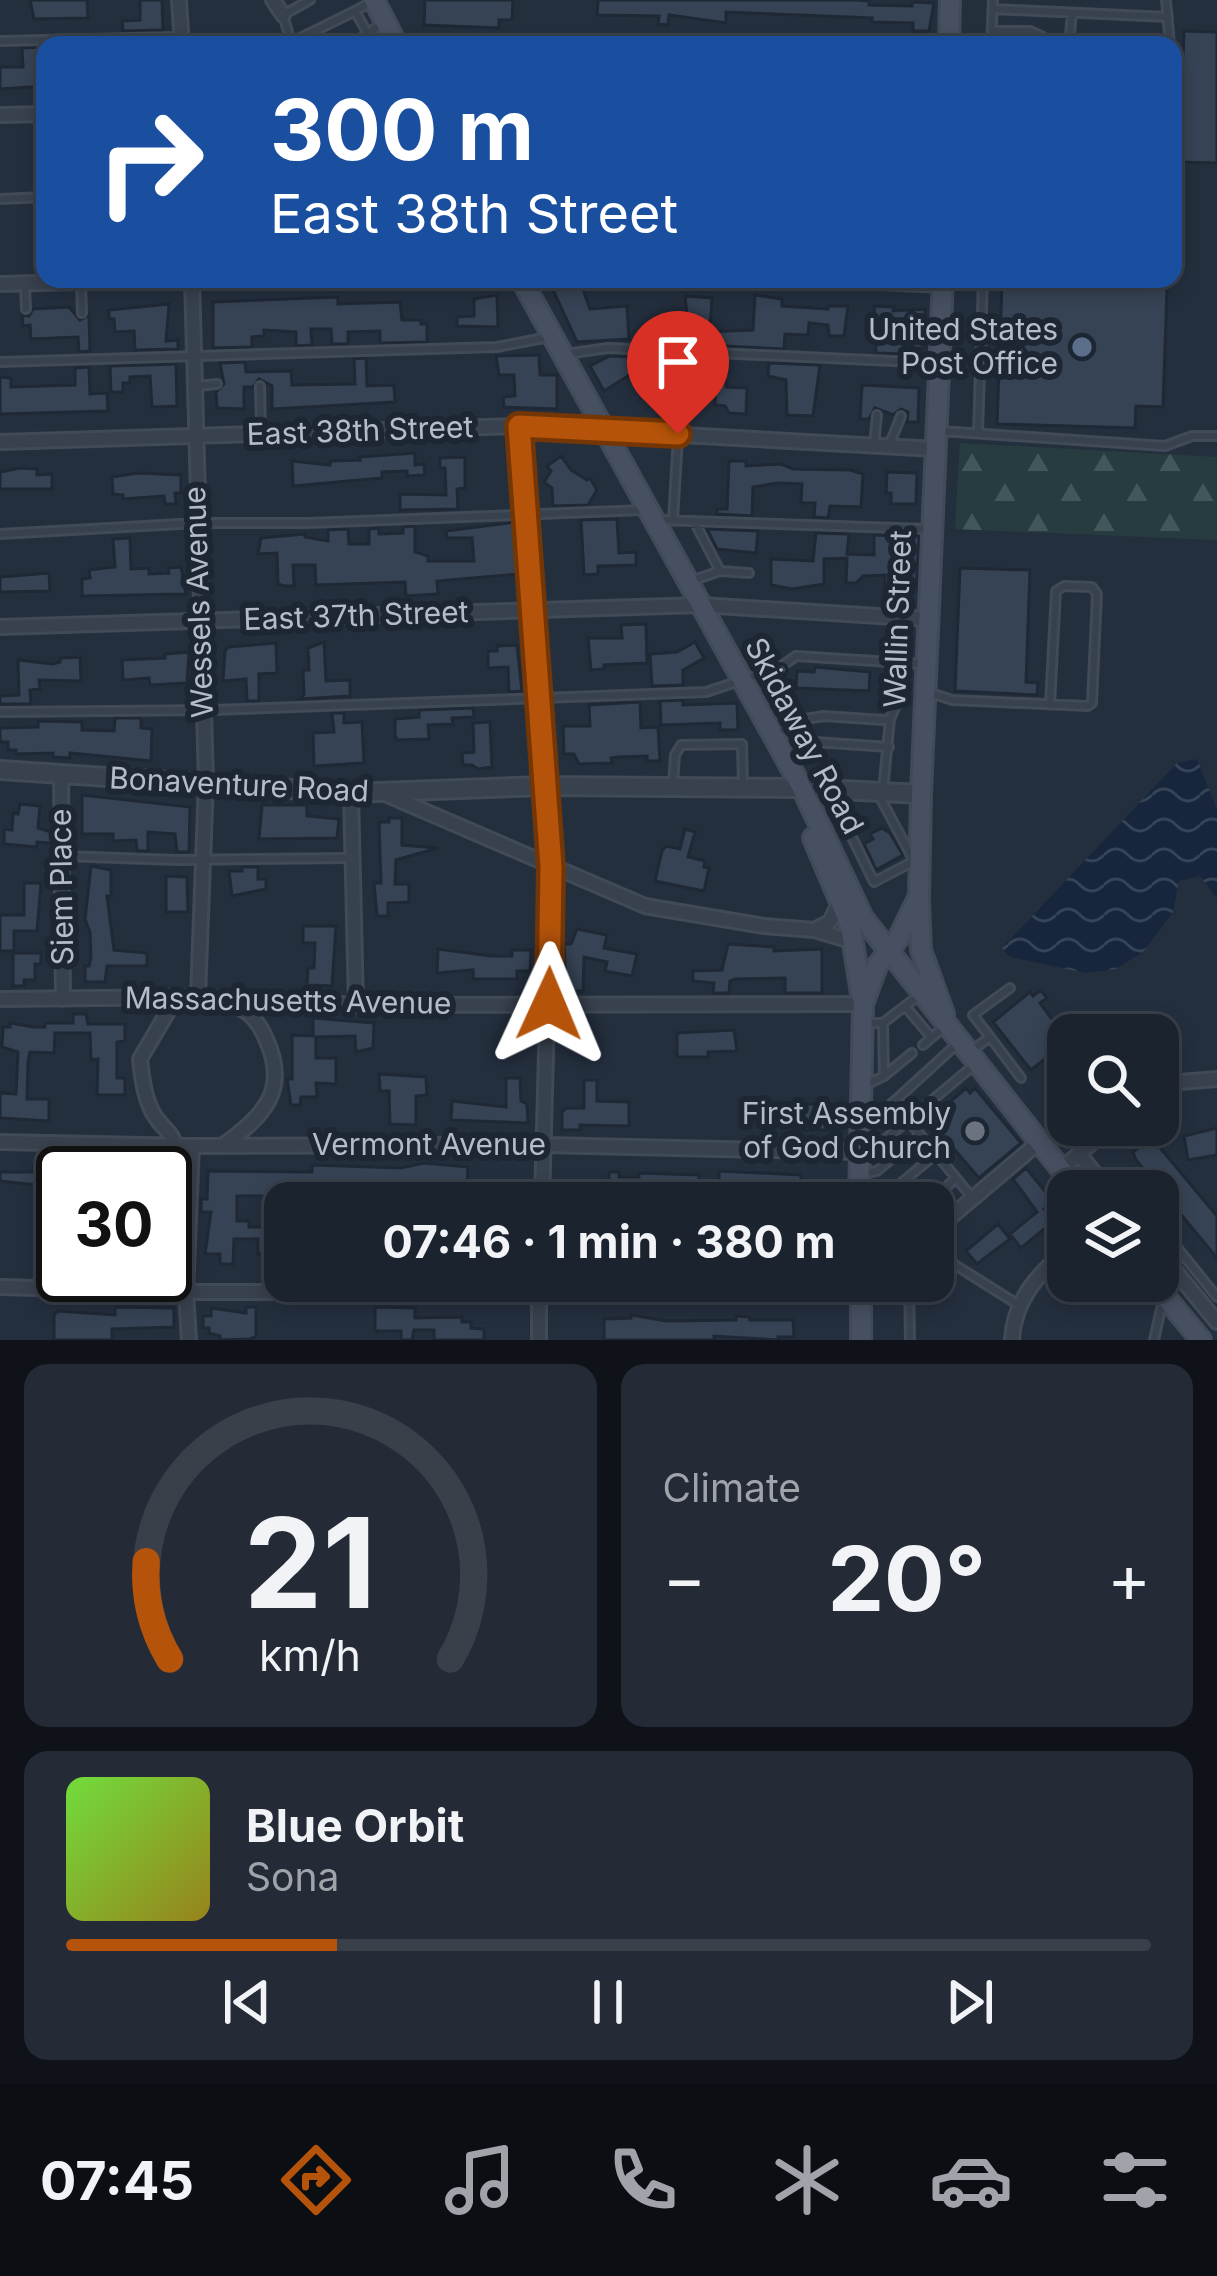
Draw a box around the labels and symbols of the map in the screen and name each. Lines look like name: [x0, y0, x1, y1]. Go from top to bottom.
pin: [627, 311, 729, 434]
place label: United States Post Office: [868, 311, 1058, 381]
marker: United States Post Office: [1069, 334, 1095, 360]
street label: East 38th Street: [246, 408, 474, 452]
street label: Wessels Avenue: [176, 486, 220, 718]
street label: Wallin Street: [876, 529, 918, 708]
street label: East 37th Street: [243, 593, 469, 637]
street label: Skidaway Road: [738, 631, 872, 840]
street label: Bonaventure Road: [108, 759, 370, 809]
street label: Siem Place: [42, 808, 80, 966]
position arrow: [486, 941, 612, 1067]
street label: Massachusetts Avenue: [124, 979, 452, 1021]
place label: First Assembly of God Church: [742, 1095, 951, 1165]
marker: First Assembly of God Church: [962, 1118, 988, 1144]
street label: Vermont Avenue: [312, 1126, 546, 1162]
speed limit sign: 30: [36, 1146, 192, 1302]

